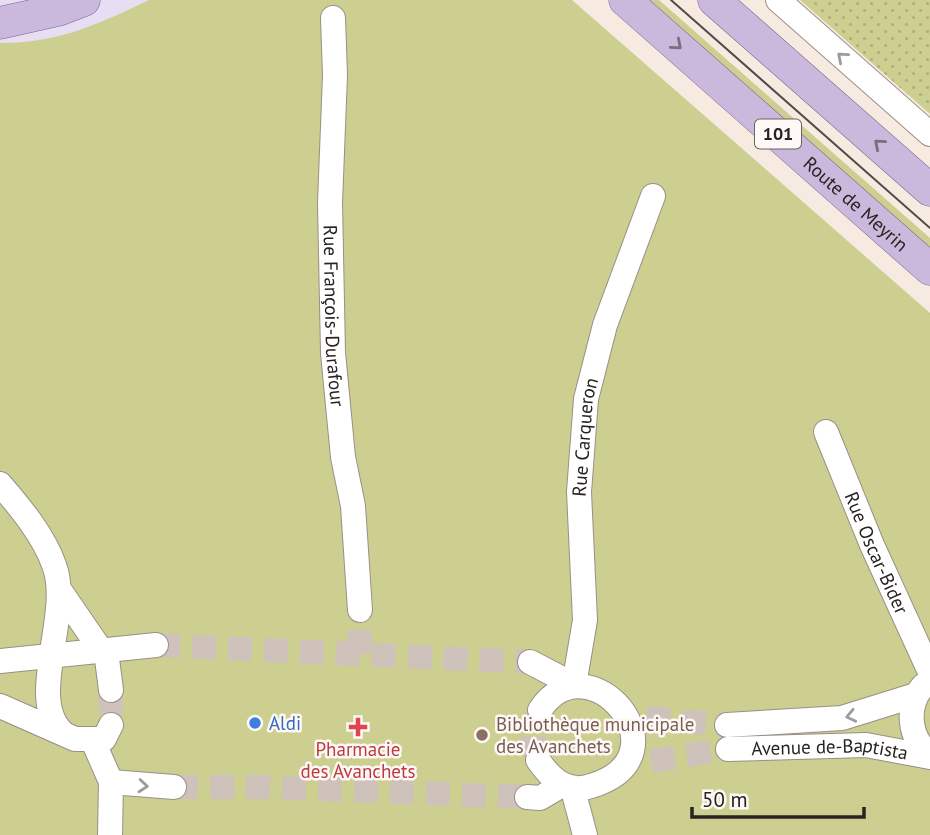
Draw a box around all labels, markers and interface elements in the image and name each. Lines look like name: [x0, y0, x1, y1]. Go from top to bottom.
one-way arrow: [668, 37, 681, 49]
one-way arrow: [837, 52, 850, 65]
road number: 101: [755, 119, 801, 148]
one-way arrow: [874, 140, 887, 153]
street label: Route de Meyrin: [799, 151, 913, 256]
street label: Rue François-Durafour: [318, 225, 350, 408]
street label: Rue Carqueron: [567, 375, 603, 497]
street label: Rue Oscar-Bider: [840, 488, 914, 618]
one-way arrow: [845, 708, 857, 722]
place label: Aldi: [269, 711, 301, 735]
place label: Bibliothèque municipale des Avanchets: [496, 712, 694, 758]
marker: Aldi: [247, 715, 263, 731]
marker: Pharmacie des Avanchets: [350, 719, 366, 735]
marker: Bibliothèque municipale des Avanchets: [474, 727, 490, 743]
street label: Avenue de-Baptista: [751, 733, 910, 765]
place label: Pharmacie des Avanchets: [301, 737, 415, 783]
scale bar: [692, 776, 864, 820]
one-way arrow: [137, 778, 148, 793]
text: 50 m: [702, 786, 748, 813]

